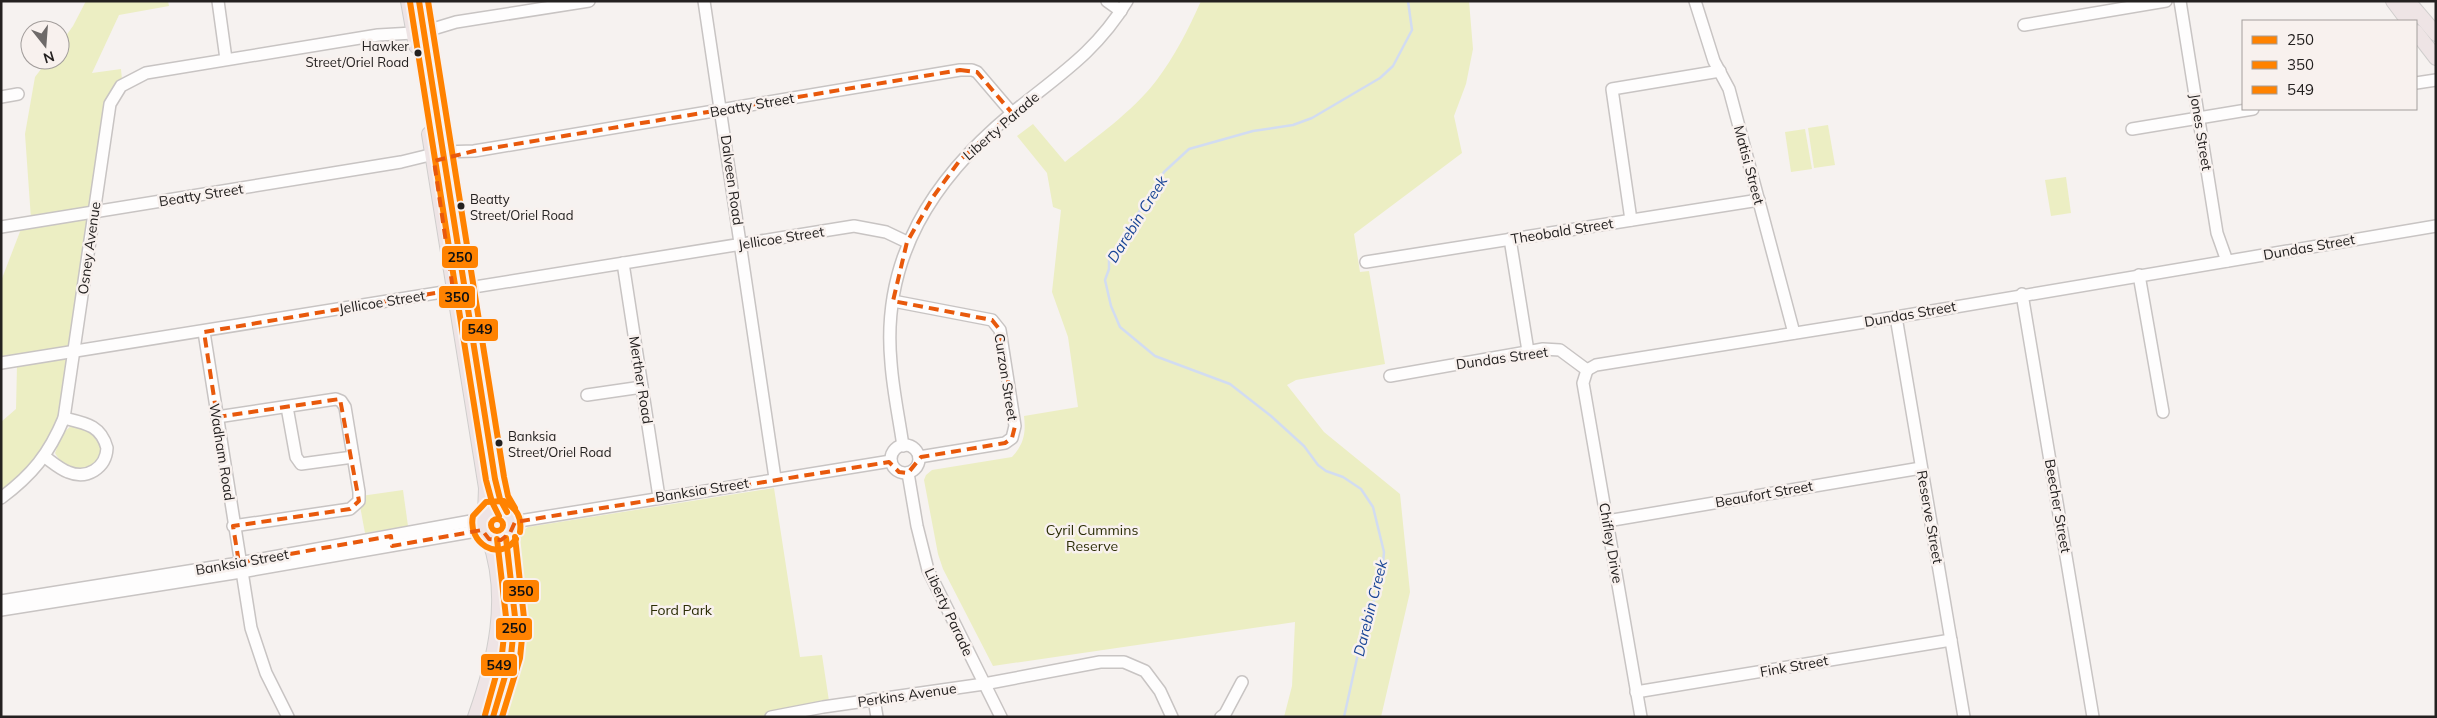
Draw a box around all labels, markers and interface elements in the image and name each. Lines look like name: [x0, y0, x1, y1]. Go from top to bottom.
north arrow: [20, 20, 70, 70]
legend: [2242, 20, 2417, 110]
text: 250: [2287, 30, 2314, 49]
place label: Hawker Street/Oriel Road: [306, 38, 409, 70]
text: N: [41, 47, 56, 68]
marker: Hawker Street/Oriel Road: [413, 48, 423, 58]
text: 350: [2287, 55, 2314, 74]
text: 549: [2287, 80, 2314, 99]
street label: Liberty Parade: [959, 88, 1043, 164]
street label: Beatty Street: [709, 89, 796, 121]
street label: Jones Street: [2186, 92, 2216, 172]
street label: Matisi Street: [1730, 123, 1768, 207]
street label: Dalveen Road: [717, 134, 747, 226]
water label: Darebin Creek: [1103, 171, 1172, 266]
street label: Beatty Street: [158, 179, 245, 211]
place label: Beatty Street/Oriel Road: [470, 191, 573, 223]
street label: Osney Avenue: [74, 201, 104, 295]
marker: Beatty Street/Oriel Road: [456, 201, 466, 211]
street label: Theobald Street: [1510, 214, 1614, 248]
street label: Jellicoe Street: [737, 222, 825, 254]
street label: Dundas Street: [2262, 230, 2356, 264]
line badge: 250: [441, 245, 479, 269]
text: 250: [447, 248, 473, 266]
line badge: 350: [438, 285, 476, 309]
street label: Jellicoe Street: [338, 286, 426, 318]
text: 350: [444, 288, 470, 306]
street label: Dundas Street: [1863, 297, 1957, 331]
line badge: 549: [461, 318, 499, 342]
text: 549: [467, 320, 493, 338]
street label: Curzon Street: [990, 332, 1022, 422]
street label: Merther Road: [625, 335, 657, 425]
street label: Dundas Street: [1455, 343, 1549, 373]
street label: Wadham Road: [205, 402, 239, 502]
place label: Banksia Street/Oriel Road: [508, 428, 611, 460]
marker: Banksia Street/Oriel Road: [494, 438, 504, 448]
street label: Beecher Street: [2041, 458, 2075, 554]
street label: Reserve Street: [1913, 469, 1947, 565]
street label: Banksia Street: [654, 474, 750, 506]
street label: Beaufort Street: [1714, 477, 1814, 511]
street label: Chifley Drive: [1595, 501, 1627, 585]
park label: Cyril Cummins Reserve: [1046, 521, 1138, 555]
street label: Banksia Street: [194, 545, 290, 579]
water label: Darebin Creek: [1349, 557, 1391, 658]
street label: Liberty Parade: [921, 565, 977, 659]
line badge: 350: [502, 579, 540, 603]
text: 350: [508, 582, 534, 600]
park label: Ford Park: [650, 601, 713, 619]
line badge: 250: [495, 617, 533, 641]
text: 250: [501, 619, 527, 637]
street label: Fink Street: [1758, 651, 1830, 681]
line badge: 549: [480, 653, 518, 677]
text: 549: [486, 656, 512, 674]
street label: Perkins Avenue: [856, 679, 958, 711]

